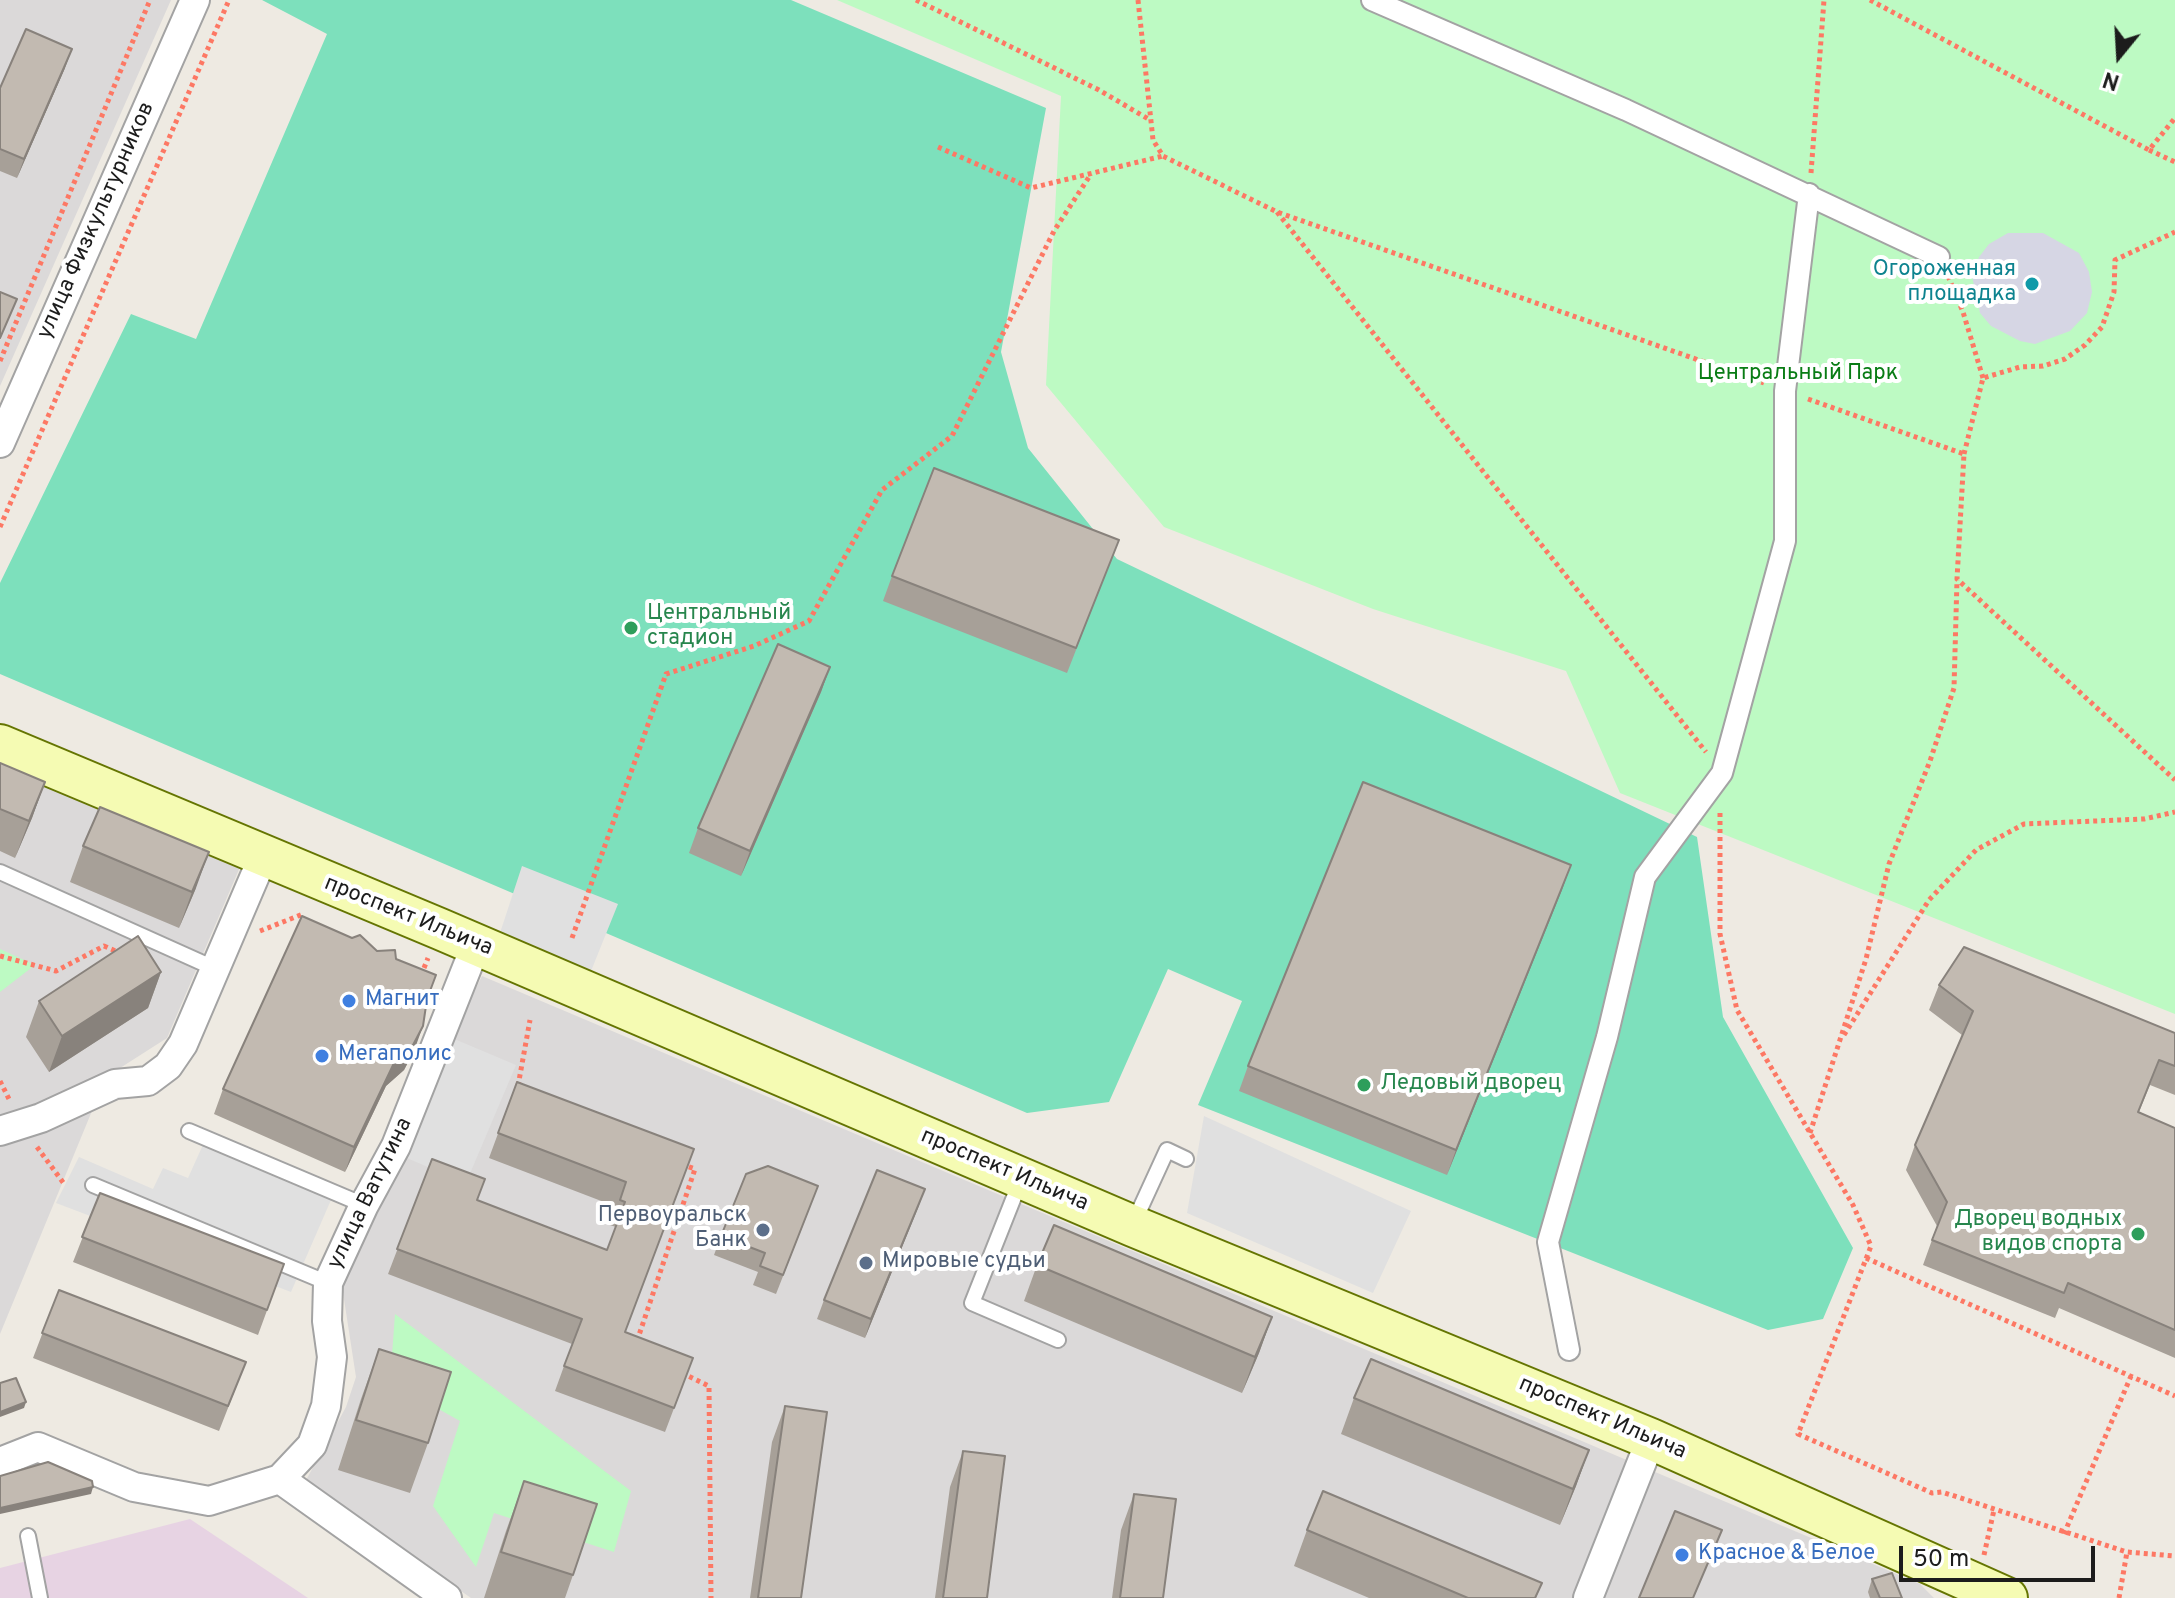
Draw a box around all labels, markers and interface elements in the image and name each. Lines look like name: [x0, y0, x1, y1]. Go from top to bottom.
north arrow: [2079, 16, 2159, 96]
text: N: [2100, 64, 2123, 95]
street label: улица Физкультурников: [33, 98, 161, 344]
place label: Огороженная площадка: [1873, 258, 2016, 310]
marker: Огороженная площадка: [2023, 275, 2041, 293]
park label: Центральный Парк: [1698, 362, 1898, 388]
place label: Центральный стадион: [647, 602, 791, 654]
marker: Центральный стадион: [622, 619, 640, 637]
street label: проспект Ильича: [320, 871, 496, 963]
place label: Магнит: [365, 988, 439, 1014]
marker: Магнит: [340, 992, 358, 1010]
place label: Мегаполис: [338, 1043, 452, 1069]
marker: Мегаполис: [313, 1047, 331, 1065]
place label: Ледовый дворец: [1380, 1072, 1561, 1098]
marker: Ледовый дворец: [1355, 1076, 1373, 1094]
street label: улица Ватутина: [323, 1114, 419, 1274]
street label: проспект Ильича: [916, 1124, 1092, 1218]
place label: Первоуральск Банк: [598, 1204, 747, 1256]
place label: Дворец водных видов спорта: [1954, 1208, 2122, 1260]
marker: Первоуральск Банк: [754, 1221, 772, 1239]
marker: Дворец водных видов спорта: [2129, 1225, 2147, 1243]
place label: Мировые судьи: [882, 1250, 1046, 1276]
marker: Мировые судьи: [857, 1254, 875, 1272]
street label: проспект Ильича: [1514, 1372, 1690, 1466]
scale bar: [1903, 1530, 2099, 1580]
place label: Красное & Белое: [1698, 1542, 1875, 1568]
text: 50 m: [1913, 1545, 1969, 1575]
marker: Красное & Белое: [1673, 1546, 1691, 1564]

